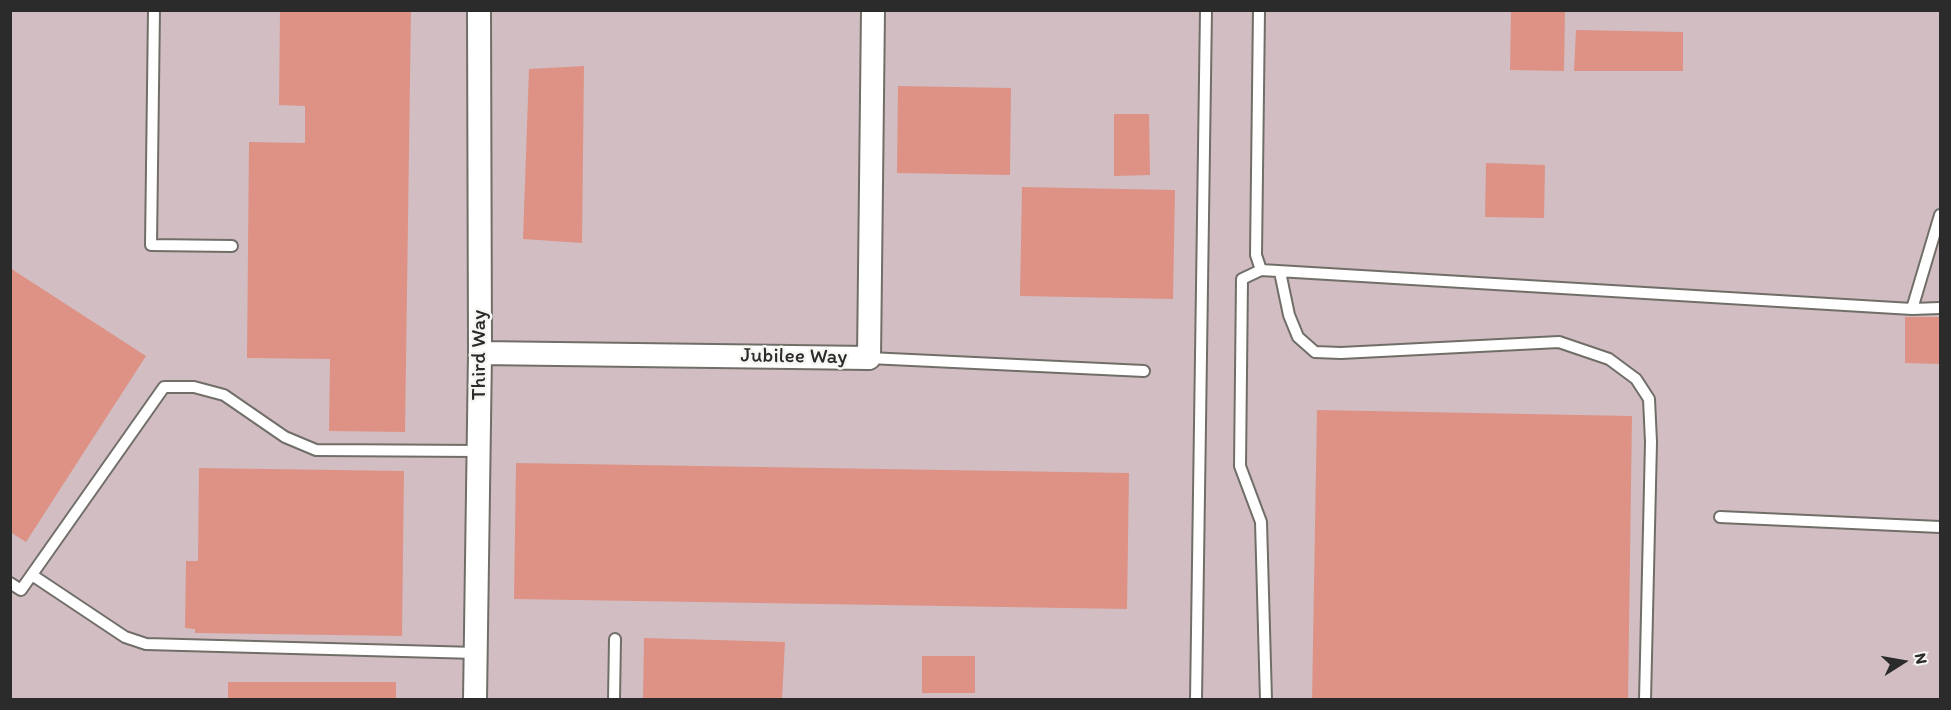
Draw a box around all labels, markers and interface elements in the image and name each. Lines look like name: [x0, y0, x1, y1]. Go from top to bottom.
street label: Third Way: [467, 310, 493, 400]
street label: Jubilee Way: [740, 343, 848, 371]
north arrow: [1873, 632, 1933, 692]
text: N: [1911, 651, 1932, 666]

